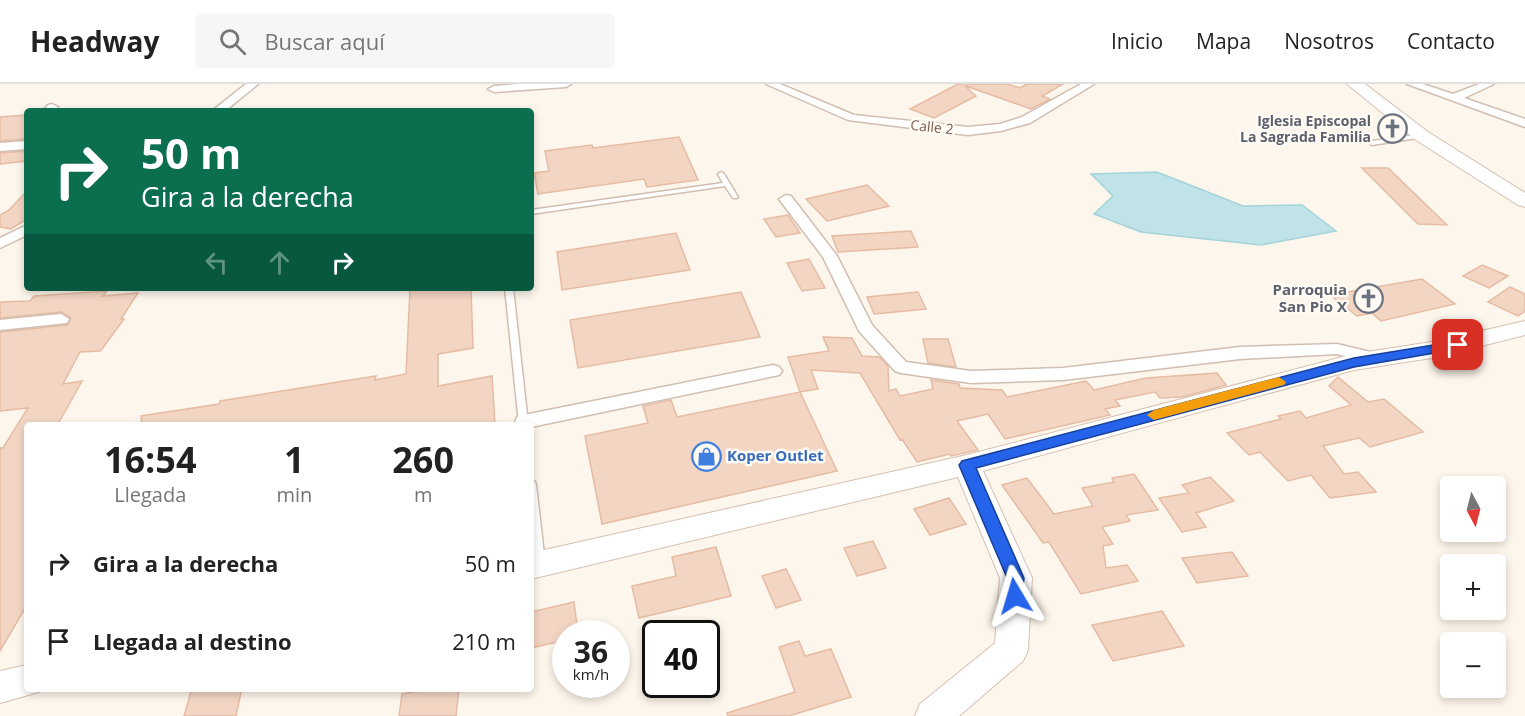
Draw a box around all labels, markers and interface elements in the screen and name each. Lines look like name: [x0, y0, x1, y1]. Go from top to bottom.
search box: [195, 14, 615, 68]
text: Headway: [30, 22, 159, 60]
icon: search: [216, 25, 249, 58]
text: Buscar aquí: [264, 26, 385, 56]
text: Inicio: [1111, 27, 1163, 55]
text: Mapa: [1196, 27, 1251, 55]
text: Nosotros: [1284, 27, 1374, 55]
text: Contacto: [1407, 27, 1495, 55]
place label: Iglesia Episcopal La Sagrada Familia: [1240, 111, 1371, 146]
church icon: Iglesia Episcopal La Sagrada Familia: [1376, 113, 1408, 145]
street label: Calle 2: [910, 115, 955, 138]
text: 50 m: [141, 124, 241, 181]
icon: right: [42, 132, 120, 210]
text: Gira a la derecha: [141, 178, 354, 215]
icon: left: [200, 246, 233, 279]
icon: ahead: [263, 246, 296, 279]
icon: right: [326, 246, 359, 279]
place label: Parroquia San Pio X: [1273, 279, 1347, 316]
church icon: Parroquia San Pio X: [1352, 283, 1384, 315]
pin: [1432, 319, 1483, 370]
icon: arrive: [1441, 328, 1474, 361]
text: 16:54: [104, 435, 197, 484]
text: 1: [284, 435, 305, 484]
text: 260: [392, 435, 454, 484]
shop icon: Koper Outlet: [690, 440, 722, 472]
place label: Koper Outlet: [727, 445, 824, 465]
north arrow: [1440, 476, 1506, 542]
map controls: [1440, 476, 1506, 698]
text: Llegada: [114, 481, 186, 508]
text: min: [276, 481, 312, 508]
text: m: [414, 481, 432, 508]
icon: right: [42, 547, 75, 580]
text: Gira a la derecha: [93, 548, 278, 578]
text: 50 m: [465, 548, 516, 578]
button: +: [1440, 554, 1506, 620]
position arrow: [983, 564, 1047, 628]
speed limit sign: 40: [642, 620, 720, 698]
icon: arrive: [42, 625, 75, 658]
text: Llegada al destino: [93, 626, 292, 656]
text: 210 m: [452, 626, 516, 656]
text: 36: [574, 631, 608, 672]
button: −: [1440, 632, 1506, 698]
text: km/h: [573, 664, 609, 684]

